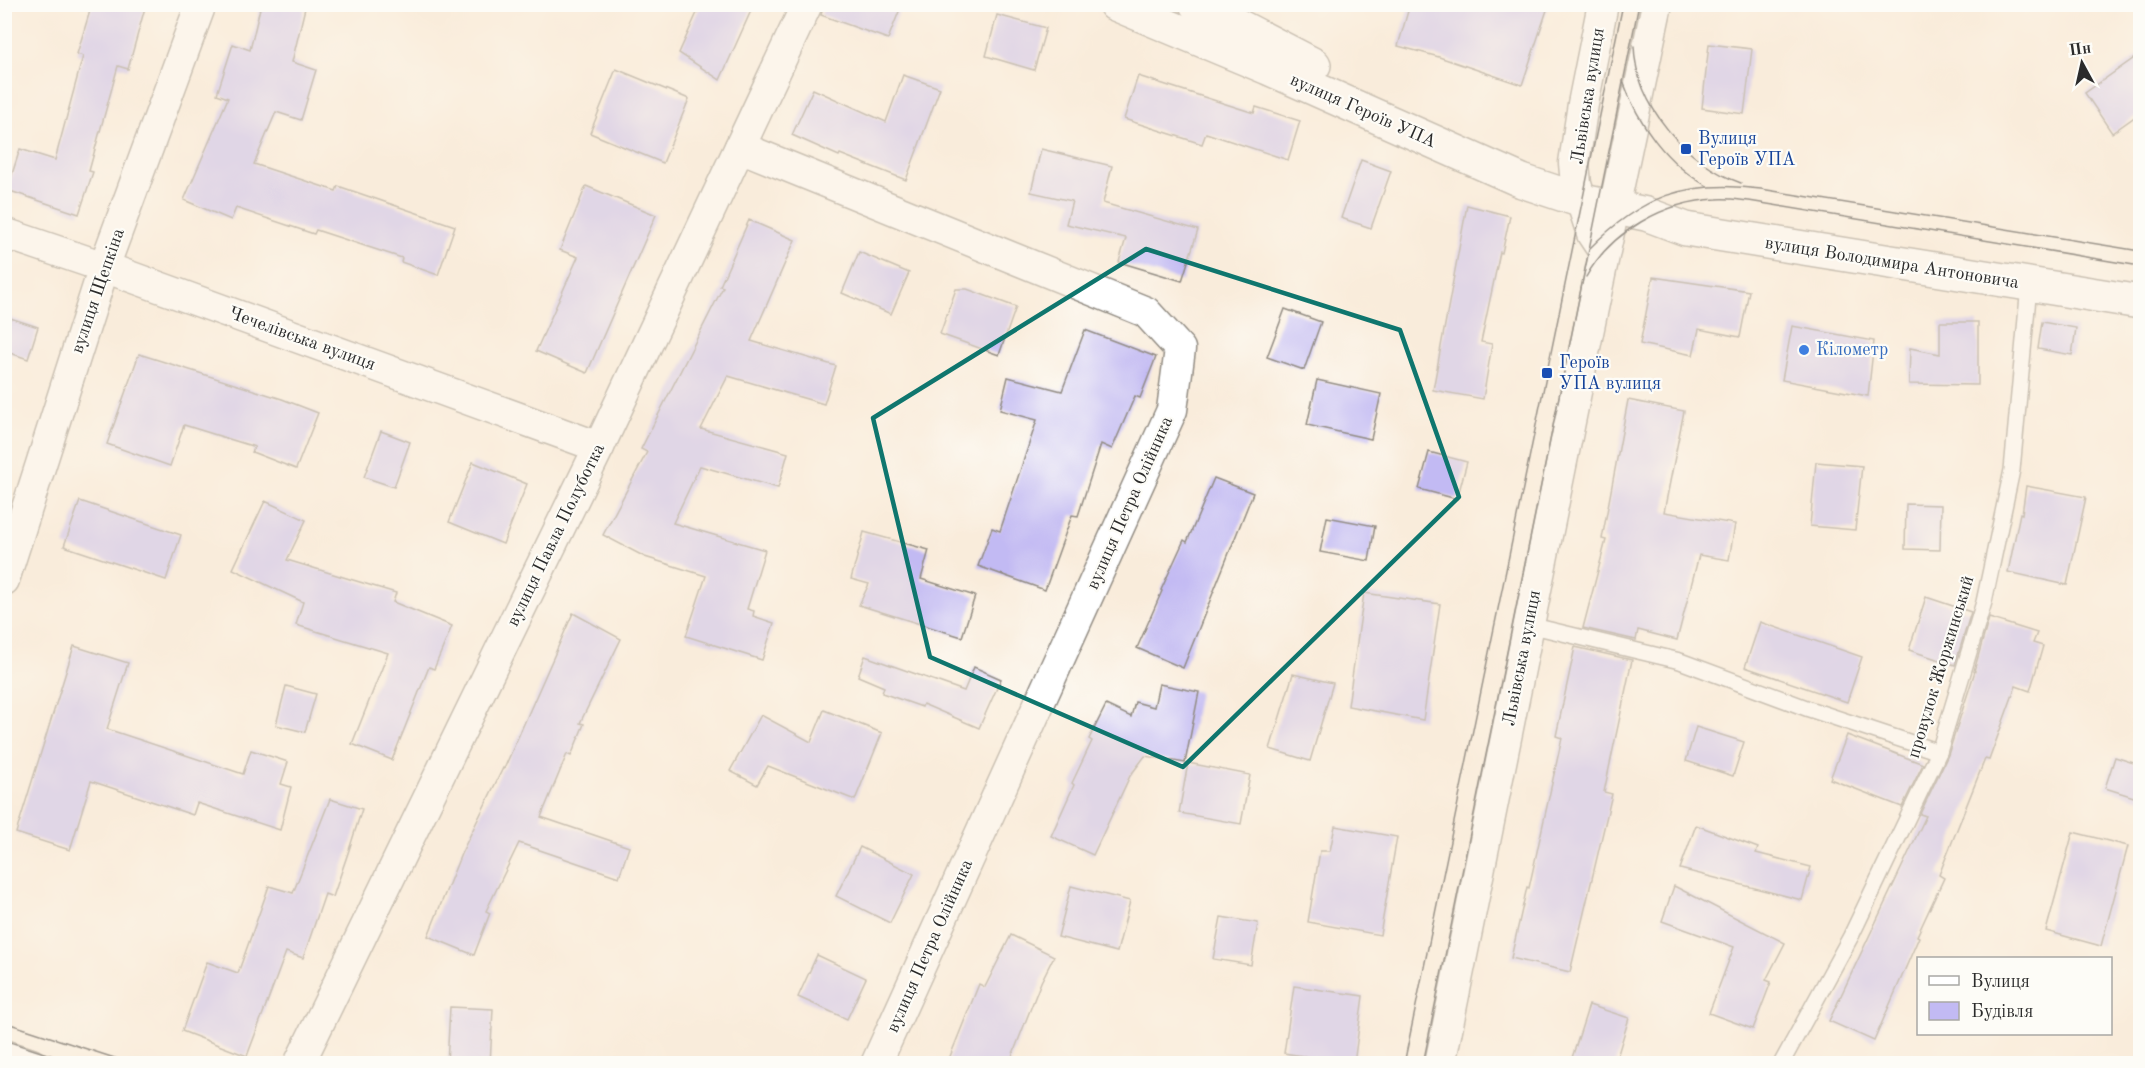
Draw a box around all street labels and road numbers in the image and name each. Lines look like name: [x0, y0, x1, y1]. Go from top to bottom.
street label: Львівська вулиця: [1568, 26, 1608, 166]
street label: вулиця Героїв УПА: [1287, 71, 1439, 151]
street label: вулиця Щепкіна: [68, 226, 128, 356]
street label: вулиця Володимира Антоновича: [1764, 234, 2020, 292]
street label: Чечелівська вулиця: [226, 304, 378, 374]
street label: вулиця Петра Олійника: [1084, 414, 1176, 592]
street label: вулиця Павла Полуботка: [504, 441, 608, 629]
street label: провулок Жоржинський: [1905, 574, 1977, 760]
street label: Львівська вулиця: [1500, 589, 1544, 727]
street label: вулиця Петра Олійника: [884, 857, 976, 1035]

